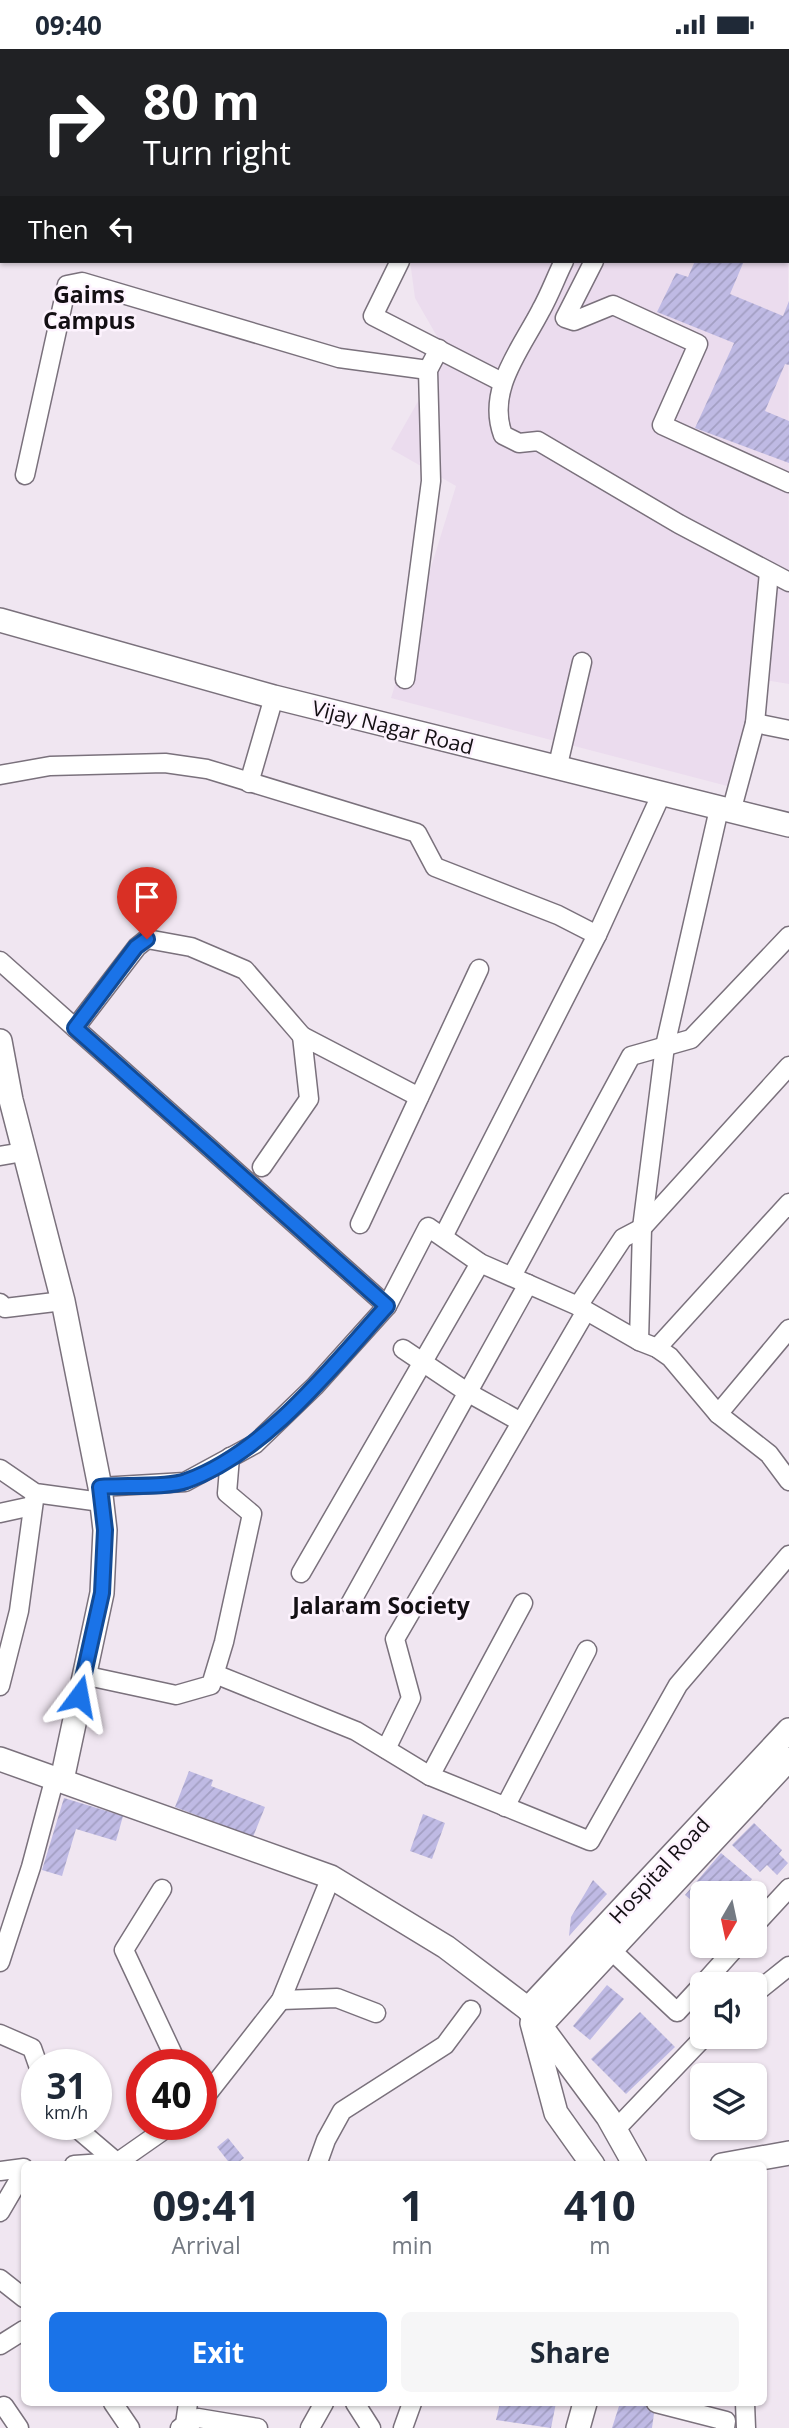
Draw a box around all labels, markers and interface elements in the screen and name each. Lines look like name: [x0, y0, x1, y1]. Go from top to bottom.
text: 09:40: [35, 7, 102, 43]
text: 80 m: [143, 68, 260, 134]
icon: right: [28, 77, 119, 168]
text: Turn right: [143, 131, 291, 174]
icon: left: [103, 210, 141, 248]
text: Then: [28, 211, 89, 247]
district label: Gaims Campus: [43, 278, 135, 336]
street label: Vijay Nagar Road: [309, 693, 477, 761]
pin: [117, 867, 177, 939]
icon: arrive: [128, 878, 166, 916]
district label: Jalaram Society: [290, 1589, 471, 1621]
position arrow: [42, 1659, 116, 1733]
street label: Hospital Road: [602, 1811, 716, 1929]
north arrow: [690, 1881, 766, 1958]
map controls: [690, 1881, 767, 2140]
button: sound: [690, 1972, 767, 2049]
speed limit sign: 40: [126, 2049, 217, 2140]
text: 31: [46, 2062, 87, 2109]
button: layers: [690, 2063, 767, 2140]
text: km/h: [45, 2100, 88, 2124]
text: 09:41: [152, 2176, 260, 2233]
text: 1: [400, 2176, 424, 2233]
text: 410: [564, 2176, 636, 2233]
text: Arrival: [172, 2229, 241, 2261]
text: min: [391, 2229, 433, 2261]
text: m: [589, 2229, 610, 2261]
button: Exit: [49, 2312, 387, 2392]
button: Share: [401, 2312, 739, 2392]

